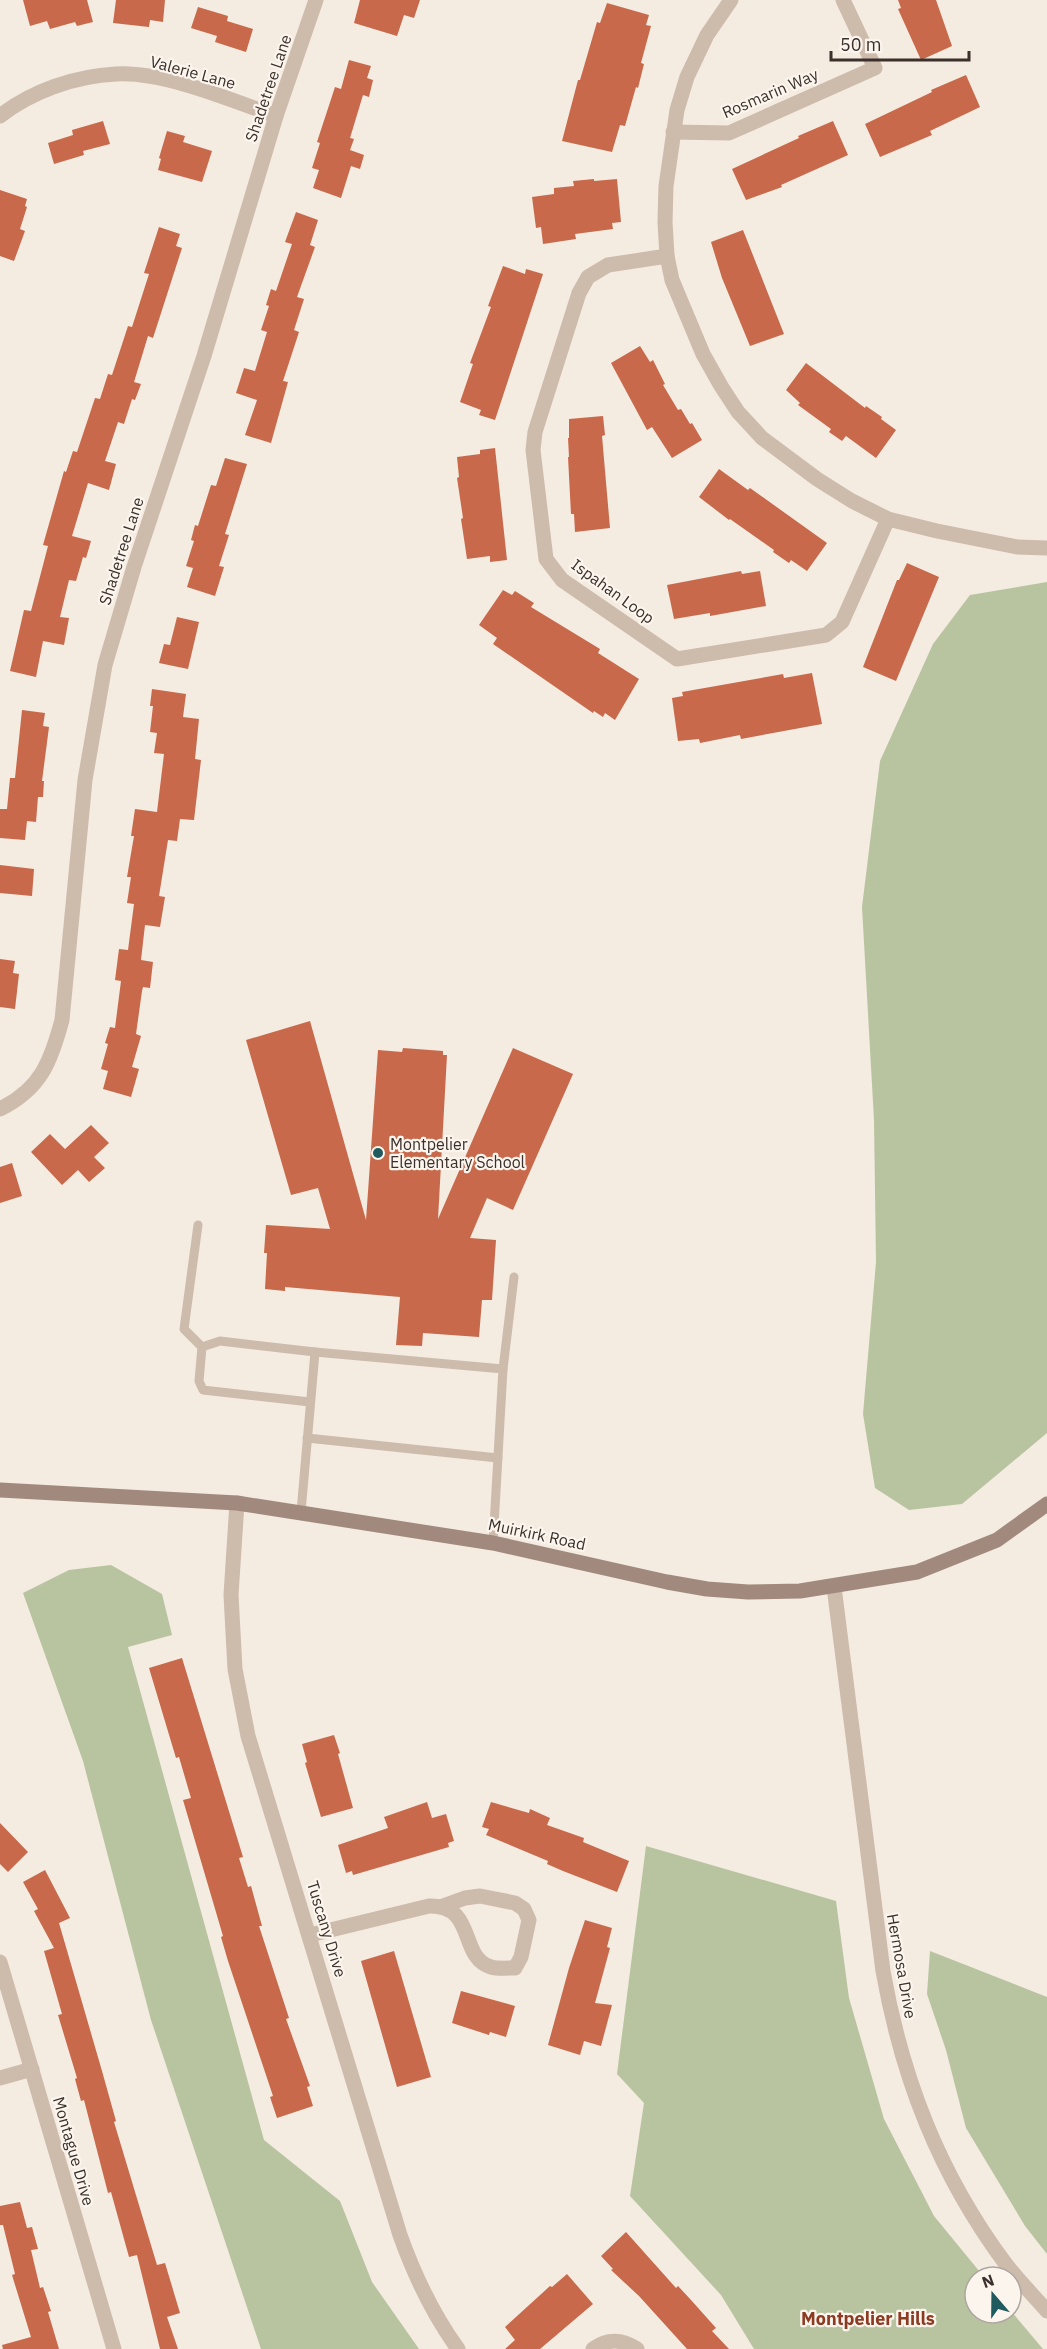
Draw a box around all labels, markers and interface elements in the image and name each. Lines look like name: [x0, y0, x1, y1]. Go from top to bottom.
scale bar: [831, 24, 969, 62]
street label: Shadetree Lane: [240, 32, 296, 144]
text: 50 m: [840, 33, 882, 56]
street label: Valerie Lane: [148, 51, 238, 93]
street label: Rosmarin Way: [719, 64, 821, 122]
street label: Shadetree Lane: [94, 494, 148, 607]
street label: Ispahan Loop: [568, 554, 658, 628]
place label: Montpelier Elementary School: [390, 1134, 525, 1172]
marker: Montpelier Elementary School: [371, 1146, 385, 1160]
street label: Muirkirk Road: [486, 1514, 588, 1554]
street label: Tuscany Drive: [303, 1878, 351, 1980]
street label: Hermosa Drive: [883, 1912, 921, 2020]
street label: Montague Drive: [49, 2094, 99, 2208]
north arrow: [963, 2265, 1023, 2325]
text: N: [979, 2270, 997, 2292]
district label: Montpelier Hills: [801, 2307, 935, 2330]

